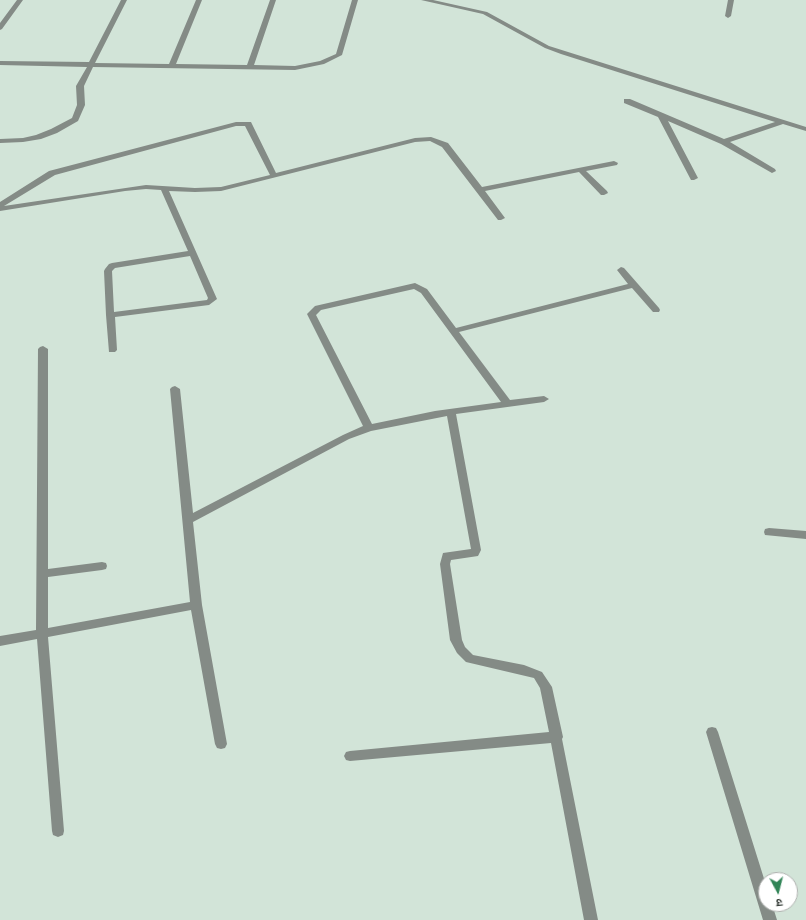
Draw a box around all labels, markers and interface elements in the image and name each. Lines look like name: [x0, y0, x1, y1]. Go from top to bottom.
north arrow: [758, 872, 798, 912]
text: उ: [775, 897, 783, 909]

